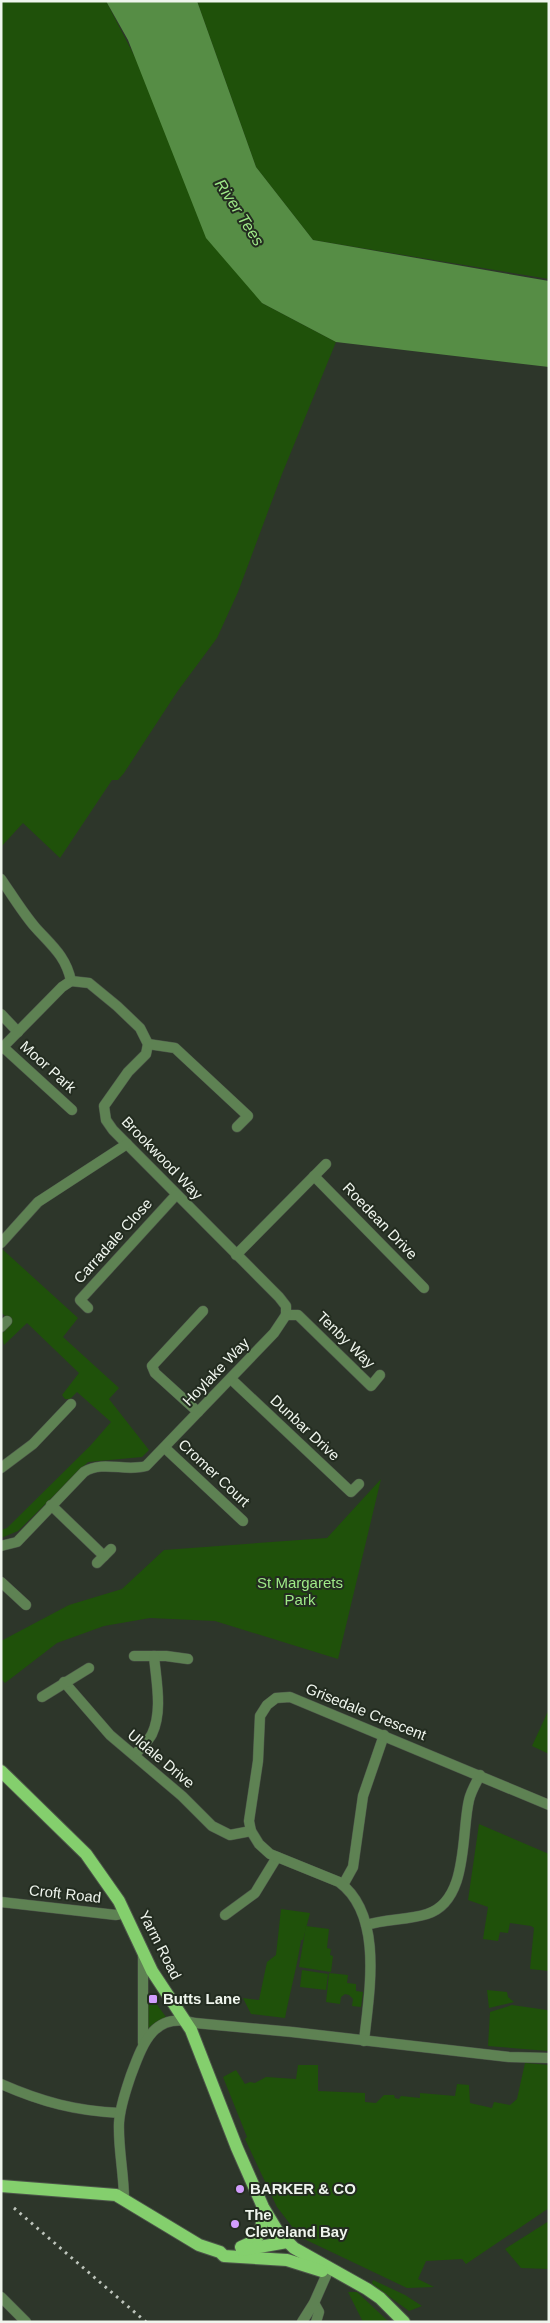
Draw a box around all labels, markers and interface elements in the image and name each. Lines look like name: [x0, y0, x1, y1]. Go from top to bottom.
water label: River Tees: [212, 176, 267, 249]
street label: Moor Park: [17, 1037, 80, 1096]
street label: Brookwood Way: [119, 1113, 207, 1203]
street label: Roedean Drive: [339, 1179, 421, 1263]
street label: Carradale Close: [70, 1195, 155, 1287]
street label: Tenby Way: [314, 1308, 379, 1372]
street label: Hoylake Way: [179, 1334, 253, 1409]
street label: Dunbar Drive: [267, 1391, 343, 1464]
street label: Cromer Court: [175, 1435, 254, 1510]
park label: St Margarets Park: [257, 1574, 343, 1608]
street label: Grisedale Crescent: [303, 1680, 430, 1744]
street label: Uldale Drive: [125, 1726, 198, 1791]
street label: Croft Road: [28, 1881, 102, 1906]
street label: Yarm Road: [136, 1908, 185, 1982]
place label: Butts Lane: [163, 1990, 241, 2007]
marker: Butts Lane: [147, 1993, 159, 2005]
place label: BARKER & CO: [250, 2180, 356, 2197]
marker: BARKER & CO: [234, 2183, 246, 2195]
place label: The Cleveland Bay: [245, 2206, 348, 2240]
marker: The Cleveland Bay: [229, 2218, 241, 2230]

